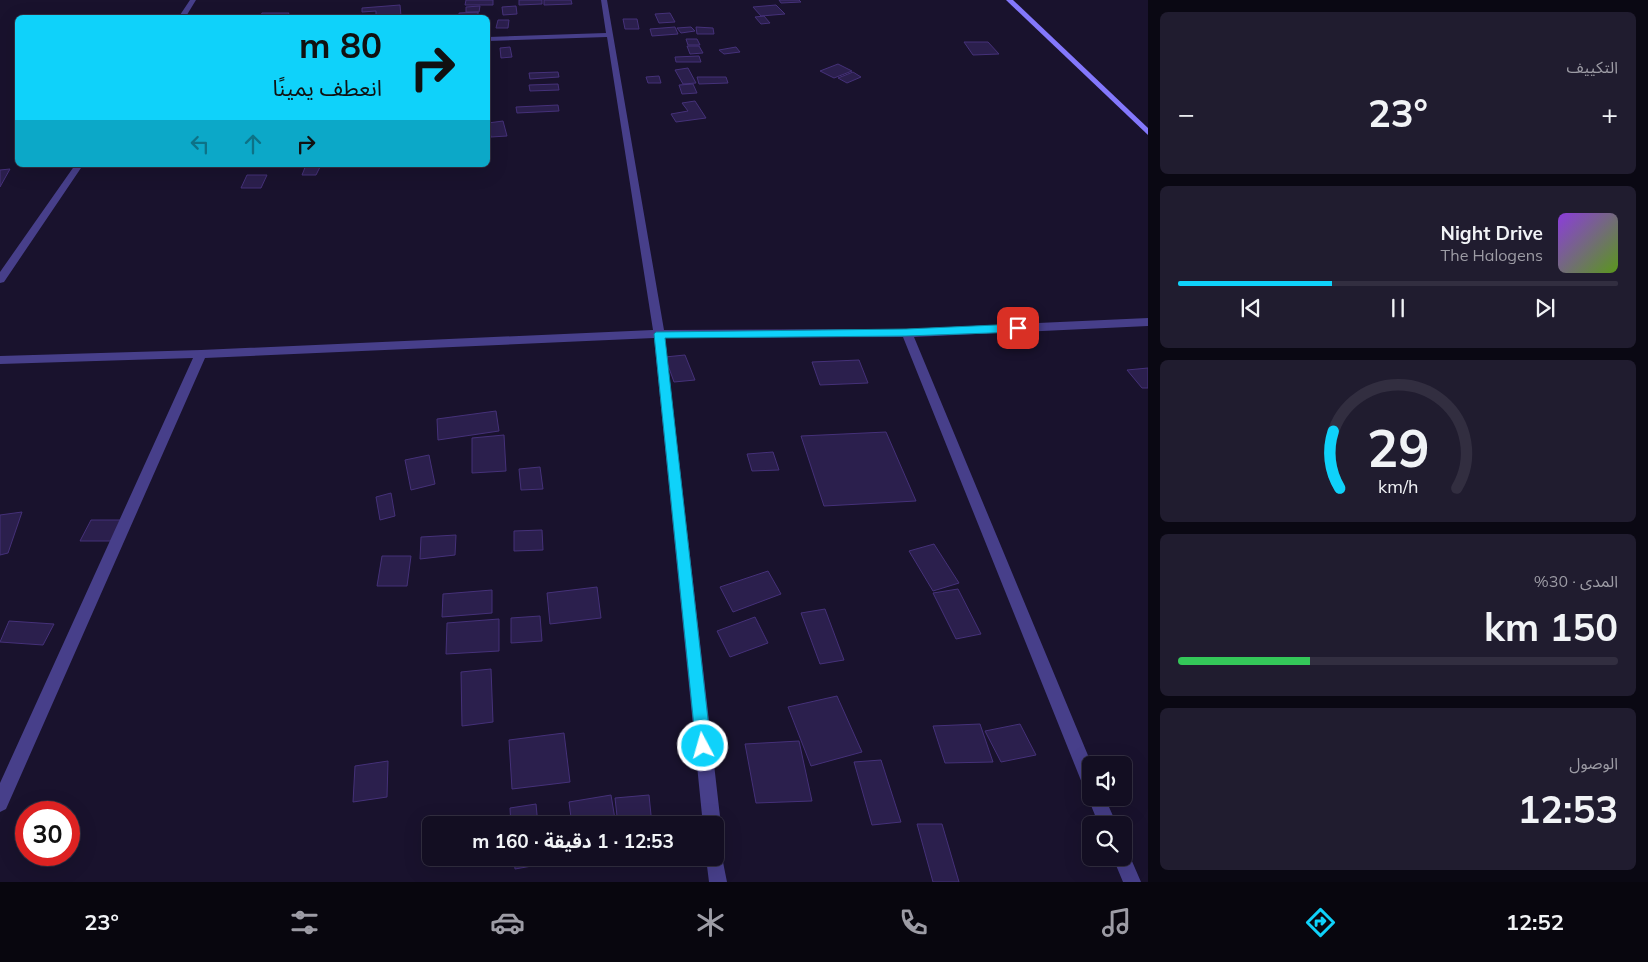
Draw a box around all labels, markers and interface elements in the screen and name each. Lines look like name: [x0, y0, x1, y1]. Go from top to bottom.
text: 80 m: [299, 23, 382, 67]
icon: right: [400, 35, 465, 100]
text: التكييف: [1566, 57, 1618, 77]
text: انعطف يمينًا: [272, 74, 382, 102]
text: 23°: [1368, 89, 1428, 137]
text: −: [1178, 96, 1195, 131]
text: +: [1601, 96, 1618, 131]
icon: left: [186, 130, 214, 158]
icon: ahead: [239, 130, 267, 158]
icon: right: [292, 130, 320, 158]
text: Night Drive: [1441, 221, 1543, 245]
text: The Halogens: [1441, 245, 1543, 265]
icon: previous: [1237, 294, 1265, 322]
icon: pause: [1384, 294, 1412, 322]
icon: next: [1531, 294, 1559, 322]
pin: [997, 307, 1039, 349]
icon: arrive: [1004, 314, 1032, 342]
text: 29: [1367, 415, 1429, 480]
text: km/h: [1378, 475, 1418, 497]
text: المدى · 30%: [1534, 571, 1618, 591]
text: 150 km: [1484, 603, 1618, 651]
position arrow: [676, 719, 728, 771]
text: الوصول: [1569, 753, 1618, 773]
map controls: [1082, 756, 1132, 866]
button: sound: [1082, 756, 1132, 806]
text: 12:53: [1517, 785, 1618, 833]
speed limit sign: 30: [15, 801, 80, 866]
button: search: [1082, 816, 1132, 866]
text: 12:53 · 1 دقيقة · 160 m: [472, 829, 674, 853]
icon: filters: [287, 905, 322, 940]
icon: car: [490, 905, 525, 940]
icon: climate: [693, 905, 728, 940]
icon: phone: [896, 905, 931, 940]
icon: music: [1099, 905, 1134, 940]
icon: directions: [1303, 905, 1338, 940]
text: 23°: [84, 908, 119, 936]
text: 12:52: [1506, 908, 1564, 936]

